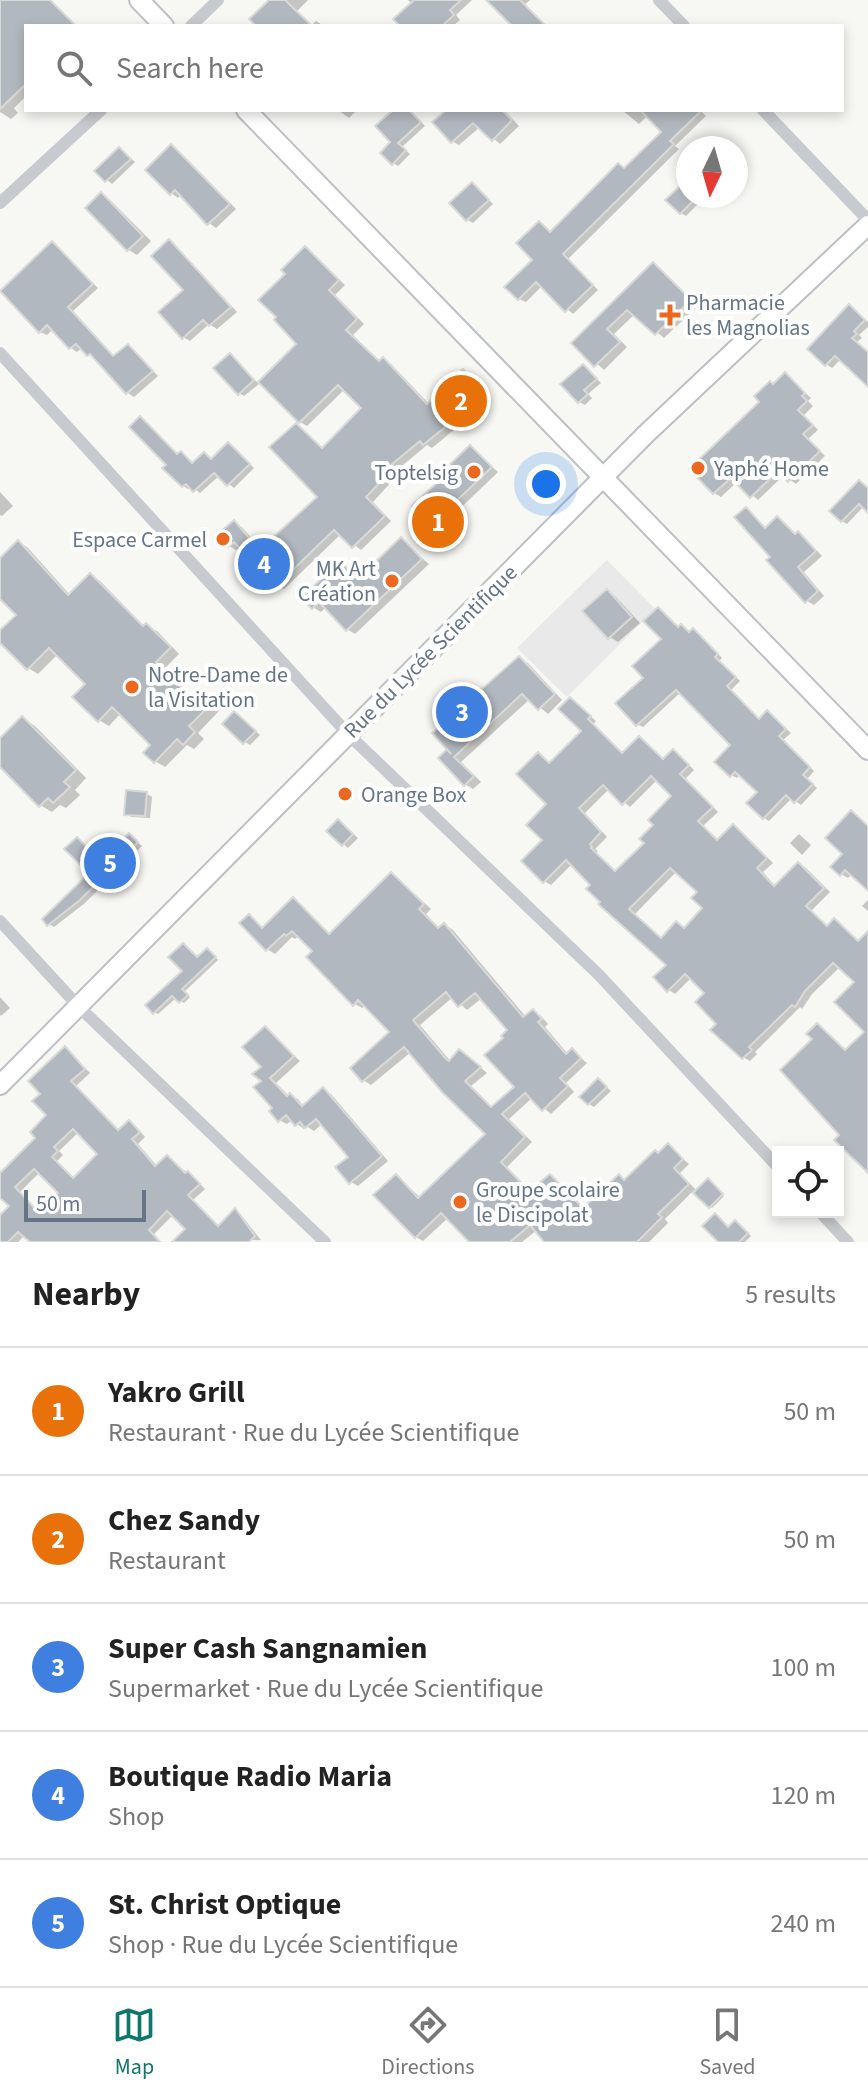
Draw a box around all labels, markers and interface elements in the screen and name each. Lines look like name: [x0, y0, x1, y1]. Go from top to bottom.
search box: [24, 24, 844, 112]
icon: search: [52, 46, 96, 90]
text: Search here: [116, 47, 264, 90]
north arrow: [676, 136, 748, 208]
place label: Pharmacie les Magnolias: [686, 287, 810, 344]
marker: Pharmacie les Magnolias: [661, 306, 679, 324]
pin: 2: [435, 371, 487, 431]
place label: Yaphé Home: [713, 453, 829, 485]
place label: Toptelsig: [375, 457, 458, 489]
marker: Yaphé Home: [689, 459, 707, 477]
marker: Toptelsig: [465, 463, 483, 481]
your location: [526, 464, 566, 504]
pin: 1: [412, 492, 464, 552]
place label: Espace Carmel: [72, 524, 207, 556]
marker: Espace Carmel: [214, 530, 232, 548]
pin: 4: [238, 534, 290, 594]
place label: MK Art Création: [298, 553, 377, 610]
street label: Rue du Lycée Scientifique: [337, 558, 525, 746]
marker: MK Art Création: [383, 572, 401, 590]
place label: Notre-Dame de la Visitation: [148, 659, 288, 716]
marker: Notre-Dame de la Visitation: [123, 678, 141, 696]
pin: 3: [436, 682, 488, 742]
place label: Orange Box: [361, 779, 466, 811]
marker: Orange Box: [336, 785, 354, 803]
pin: 5: [84, 833, 136, 893]
map controls: [772, 1146, 844, 1218]
button: locate: [772, 1146, 844, 1218]
place label: Groupe scolaire le Discipolat: [476, 1174, 620, 1231]
scale bar: [24, 1186, 146, 1222]
text: 50 m: [36, 1188, 81, 1220]
marker: Groupe scolaire le Discipolat: [451, 1193, 469, 1211]
text: Nearby: [32, 1270, 140, 1319]
text: 5 results: [745, 1276, 836, 1313]
text: Yakro Grill: [108, 1371, 245, 1414]
text: 1: [51, 1393, 65, 1430]
text: 50 m: [783, 1393, 836, 1430]
text: Restaurant · Rue du Lycée Scientifique: [108, 1414, 519, 1451]
text: Chez Sandy: [108, 1499, 260, 1542]
text: 2: [51, 1521, 65, 1558]
text: 50 m: [783, 1521, 836, 1558]
text: Restaurant: [108, 1542, 226, 1579]
text: Super Cash Sangnamien: [108, 1627, 427, 1670]
text: 3: [51, 1649, 65, 1686]
text: 100 m: [770, 1649, 836, 1686]
text: Supermarket · Rue du Lycée Scientifique: [108, 1670, 544, 1707]
text: Boutique Radio Maria: [108, 1755, 392, 1798]
text: 4: [51, 1777, 65, 1814]
text: 120 m: [770, 1777, 836, 1814]
text: Shop: [108, 1798, 165, 1835]
text: St. Christ Optique: [108, 1883, 341, 1926]
text: 5: [51, 1905, 65, 1942]
text: 240 m: [770, 1905, 836, 1942]
text: Shop · Rue du Lycée Scientifique: [108, 1926, 458, 1963]
tab: Map: [112, 2003, 156, 2083]
tab: Directions: [381, 2003, 474, 2083]
tab: Saved: [699, 2003, 756, 2083]

